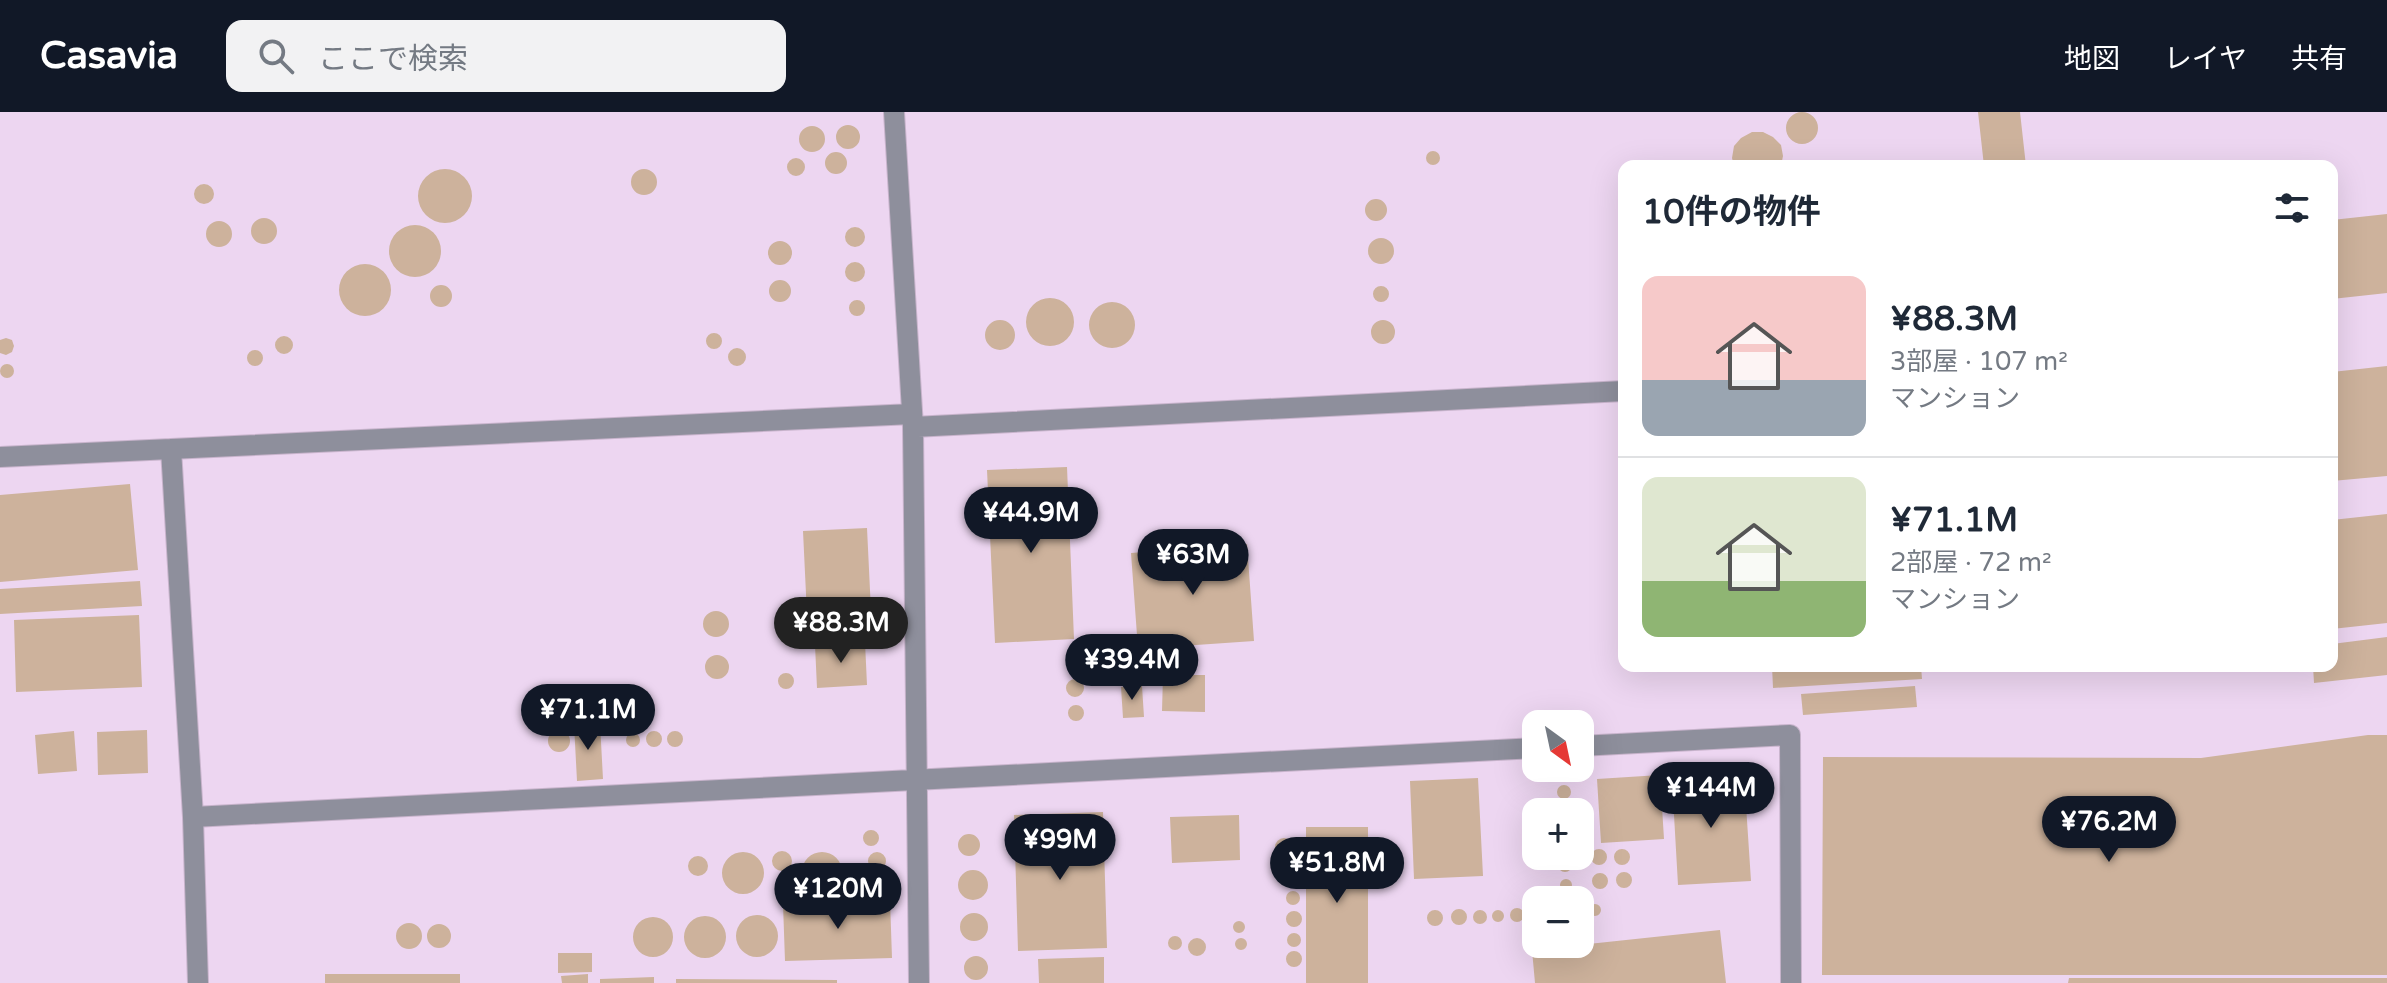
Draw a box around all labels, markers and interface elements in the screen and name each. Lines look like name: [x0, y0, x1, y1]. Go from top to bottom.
search box: [226, 20, 786, 92]
text: Casavia: [40, 33, 178, 79]
icon: search: [254, 34, 298, 78]
text: ここで検索: [318, 41, 468, 78]
text: 地図: [2064, 42, 2120, 76]
text: レイヤ: [2164, 42, 2247, 76]
text: 共有: [2291, 42, 2347, 76]
icon: filters: [2270, 186, 2314, 230]
text: 10件の物件: [1642, 192, 1821, 233]
text: ¥88.3M: [1890, 299, 2018, 340]
icon: home: [1706, 308, 1802, 404]
text: 3部屋 · 107 m²: [1890, 346, 2068, 377]
text: マンション: [1890, 383, 2020, 414]
pin: ¥44.9M: [966, 487, 1096, 555]
text: ¥44.9M: [982, 497, 1080, 528]
text: ¥71.1M: [1890, 500, 2018, 541]
icon: home: [1706, 509, 1802, 605]
pin: ¥63M: [1146, 529, 1240, 597]
text: ¥63M: [1156, 539, 1230, 570]
text: 2部屋 · 72 m²: [1890, 547, 2052, 578]
text: マンション: [1890, 584, 2020, 615]
pin: ¥88.3M: [776, 597, 906, 665]
text: ¥88.3M: [792, 607, 890, 638]
pin: ¥39.4M: [1067, 634, 1197, 702]
text: ¥39.4M: [1083, 644, 1181, 675]
pin: ¥71.1M: [523, 684, 653, 752]
text: ¥71.1M: [539, 694, 637, 725]
north arrow: [1522, 710, 1594, 782]
map controls: [1522, 710, 1594, 958]
pin: ¥144M: [1655, 762, 1767, 830]
text: ¥144M: [1665, 772, 1757, 803]
pin: ¥76.2M: [2044, 796, 2174, 864]
button: +: [1522, 798, 1594, 870]
text: ¥76.2M: [2060, 806, 2158, 837]
pin: ¥99M: [1013, 814, 1107, 882]
text: ¥99M: [1023, 824, 1097, 855]
pin: ¥51.8M: [1272, 837, 1402, 905]
text: ¥51.8M: [1288, 847, 1386, 878]
pin: ¥120M: [782, 863, 894, 931]
text: ¥120M: [792, 873, 884, 904]
button: −: [1522, 886, 1594, 958]

